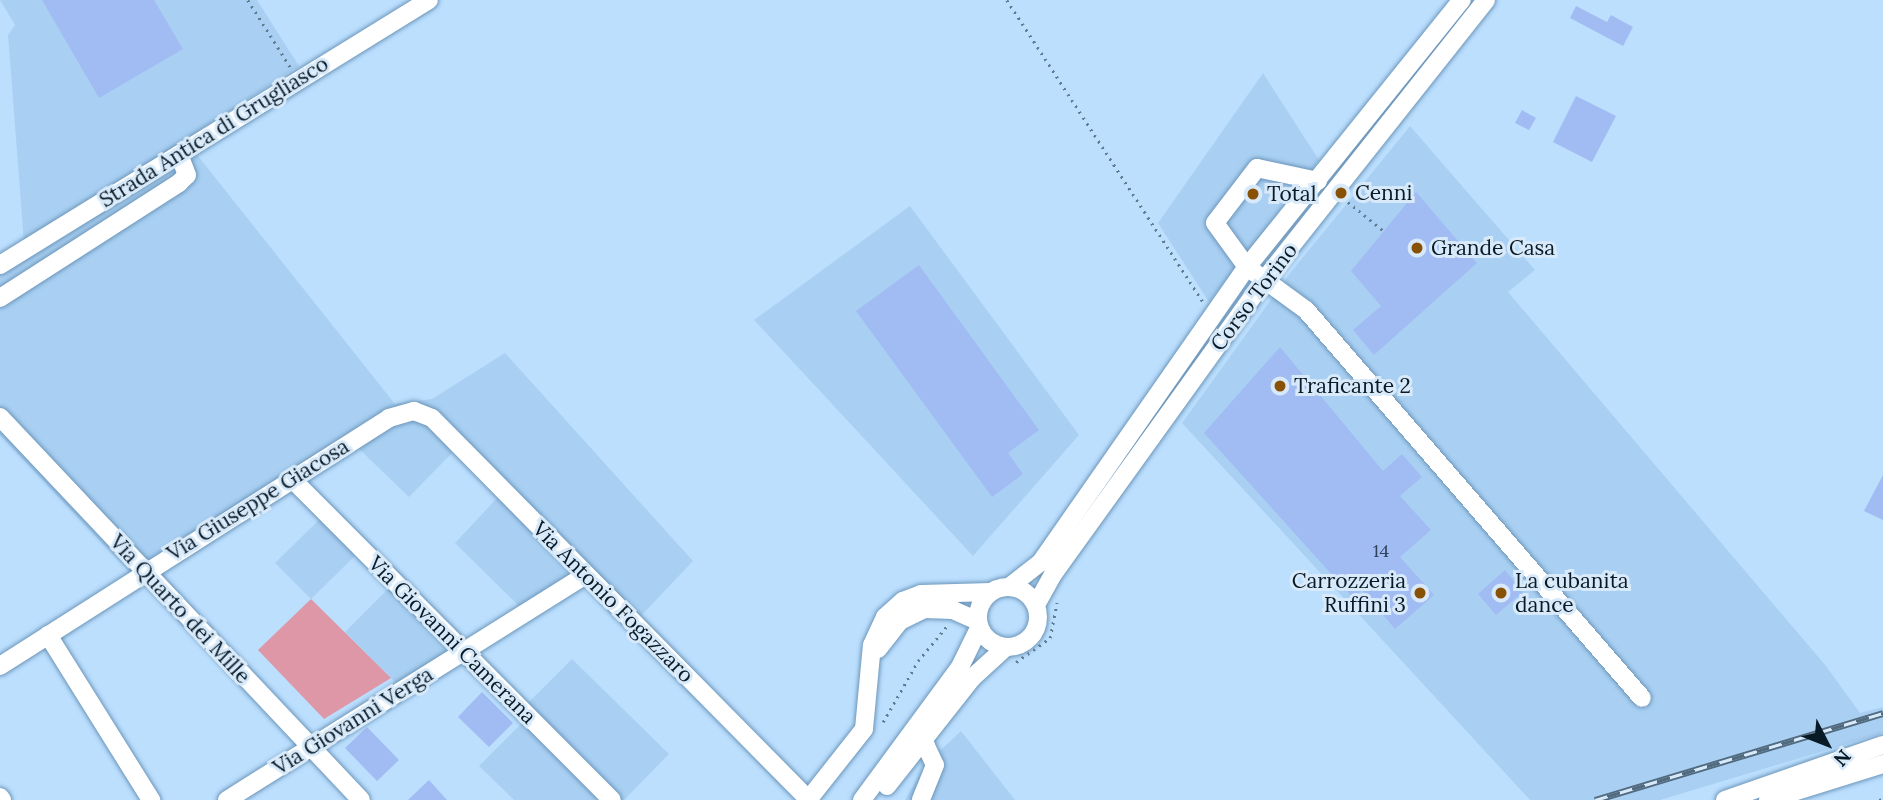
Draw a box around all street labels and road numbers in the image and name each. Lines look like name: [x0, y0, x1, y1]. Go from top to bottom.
street label: Strada Antica di Grugliasco: [95, 51, 333, 213]
street label: Corso Torino: [1205, 238, 1303, 356]
street label: Via Giuseppe Giacosa: [162, 434, 354, 566]
street label: Via Antonio Fogazzaro: [527, 516, 699, 688]
street label: Via Quarto dei Mille: [105, 529, 255, 689]
street label: Via Giovanni Camerana: [363, 551, 541, 729]
street label: Via Giovanni Verga: [268, 662, 438, 780]

